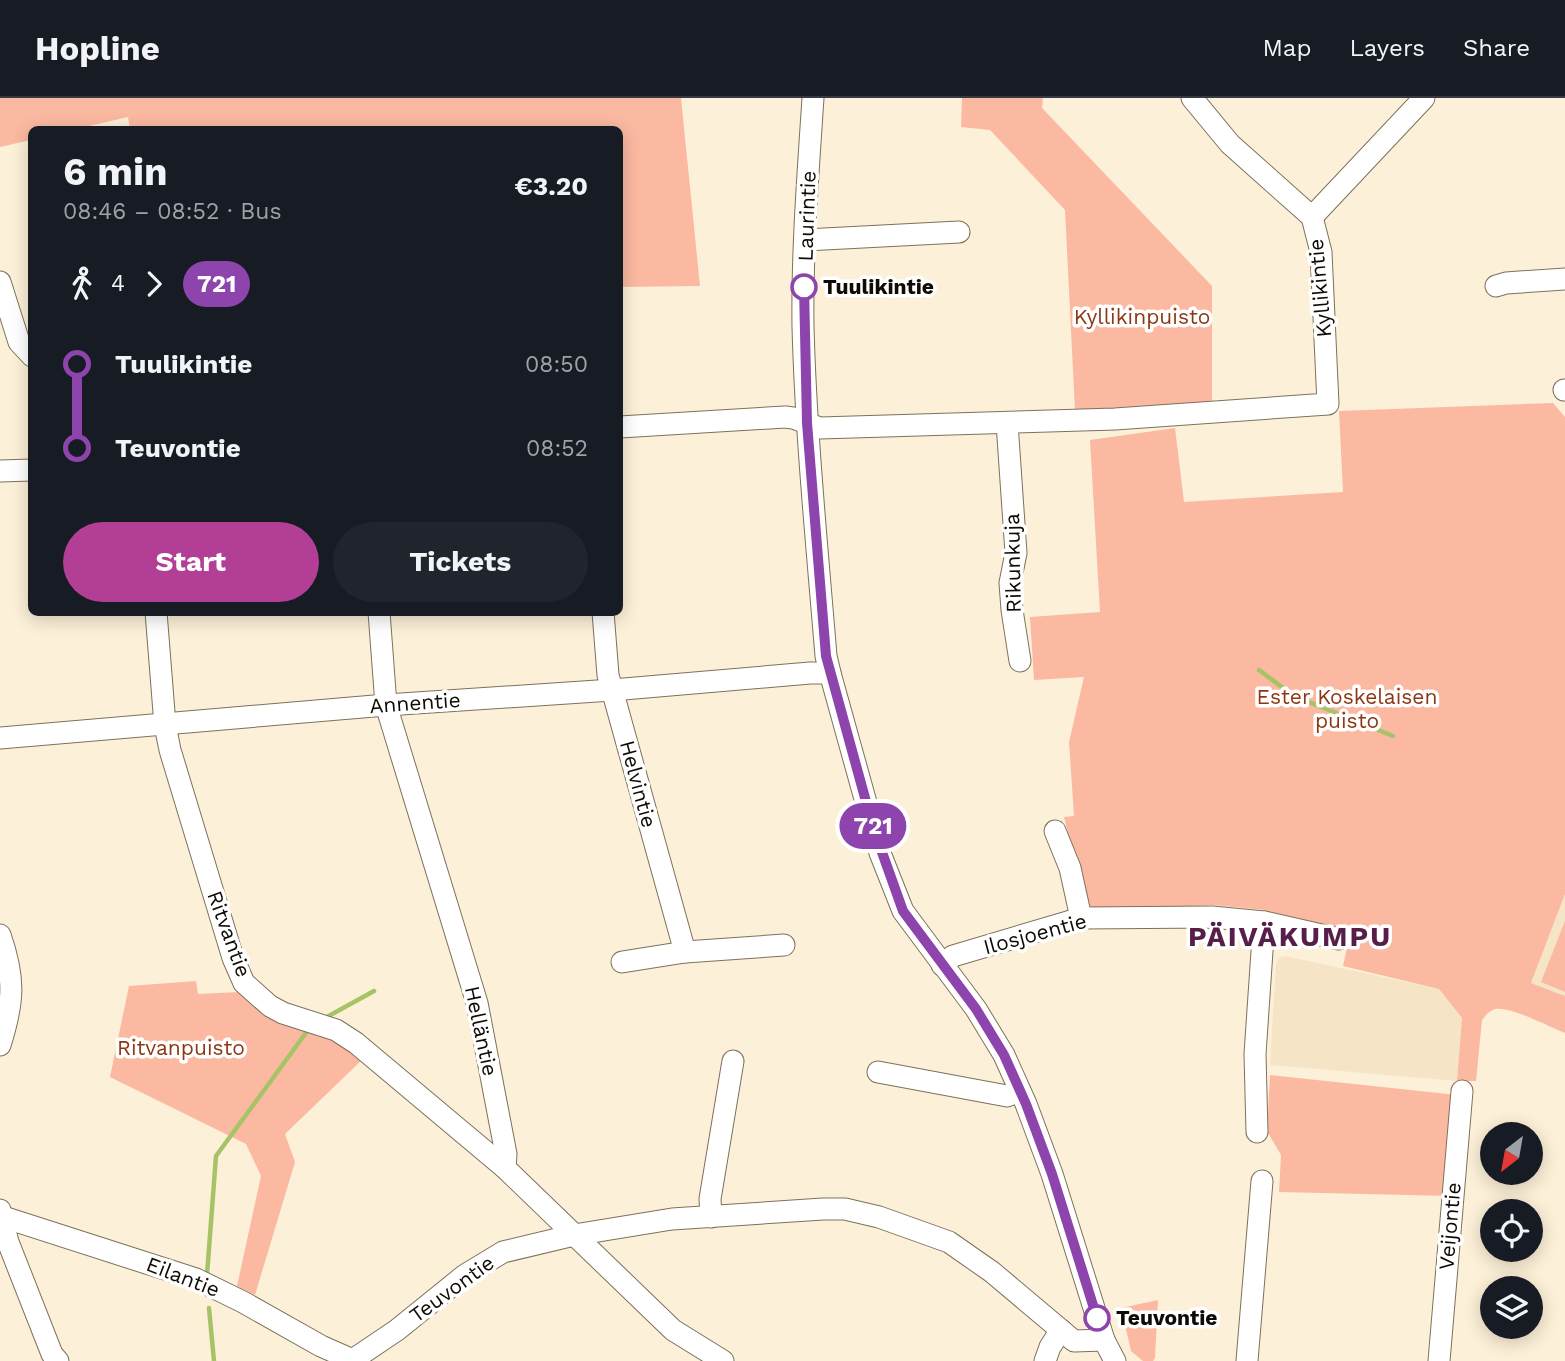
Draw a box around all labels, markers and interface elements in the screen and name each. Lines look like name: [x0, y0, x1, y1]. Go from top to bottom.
text: Hopline: [35, 29, 160, 68]
text: Map: [1263, 34, 1311, 62]
text: Layers: [1349, 34, 1425, 62]
text: Share: [1463, 34, 1530, 62]
text: 6 min: [63, 150, 168, 194]
street label: Laurintie: [792, 170, 821, 262]
text: €3.20: [515, 171, 588, 201]
text: 08:46 – 08:52 · Bus: [63, 198, 282, 225]
street label: Kyllikintie: [1303, 238, 1336, 338]
icon: walk: [63, 265, 101, 303]
icon: forward: [135, 265, 173, 303]
text: 4: [111, 270, 125, 297]
text: 721: [197, 270, 236, 298]
marker: Tuulikintie: [791, 274, 817, 300]
place label: Tuulikintie: [823, 274, 934, 299]
park label: Kyllikinpuisto: [1074, 304, 1210, 329]
text: Tuulikintie: [115, 349, 252, 379]
text: 08:50: [525, 351, 588, 378]
text: Teuvontie: [115, 433, 241, 463]
text: 08:52: [526, 435, 588, 462]
street label: Rikunkuja: [999, 513, 1026, 613]
button: Start: [63, 522, 319, 602]
button: Tickets: [333, 522, 588, 602]
park label: Ester Koskelaisen puisto: [1257, 684, 1437, 733]
street label: Annentie: [369, 687, 461, 718]
street label: Helvintie: [615, 738, 662, 830]
line badge: 721: [833, 803, 913, 849]
text: 721: [853, 812, 893, 840]
street label: Ritvantie: [202, 887, 257, 980]
street label: Ilosjoentie: [981, 908, 1089, 959]
district label: PÄIVÄKUMPU: [1188, 920, 1392, 953]
street label: Helläntie: [460, 984, 503, 1078]
park label: Ritvanpuisto: [117, 1035, 245, 1060]
north arrow: [1480, 1122, 1544, 1185]
map controls: [1480, 1122, 1543, 1339]
street label: Veijontie: [1433, 1181, 1466, 1271]
button: locate: [1480, 1199, 1543, 1262]
street label: Teuvontie: [405, 1250, 499, 1328]
street label: Eilantie: [143, 1251, 223, 1302]
button: layers: [1480, 1276, 1543, 1339]
marker: Teuvontie: [1084, 1305, 1110, 1331]
place label: Teuvontie: [1116, 1305, 1218, 1330]

